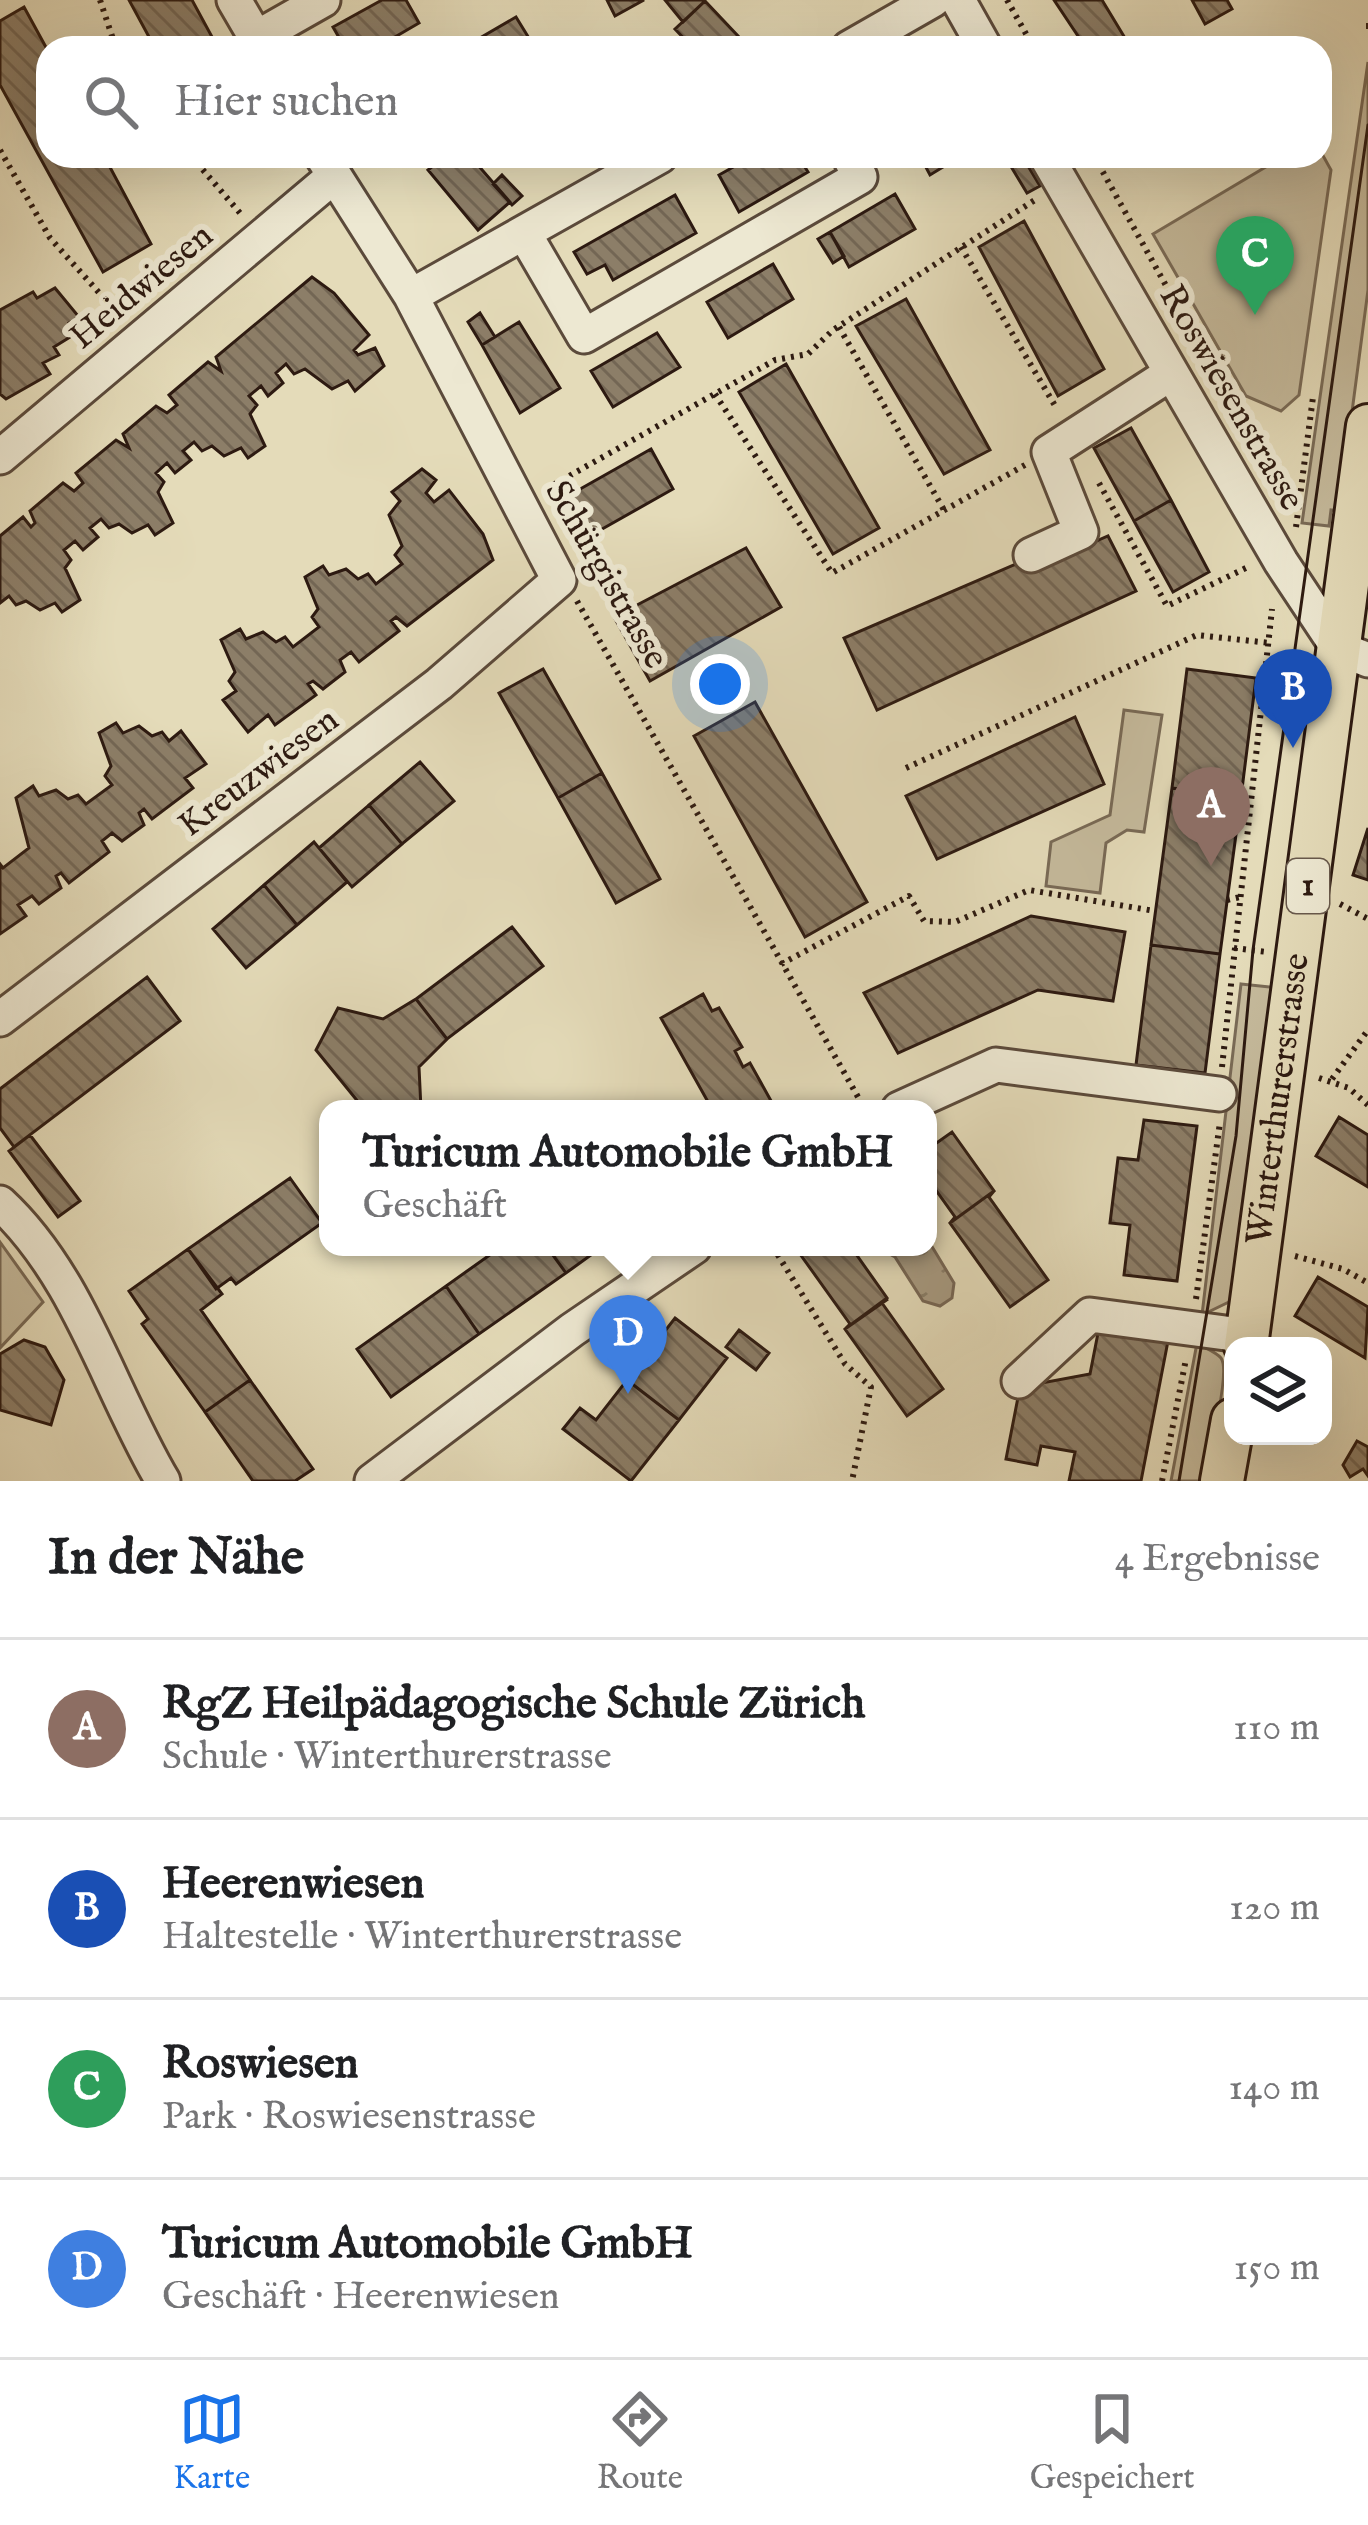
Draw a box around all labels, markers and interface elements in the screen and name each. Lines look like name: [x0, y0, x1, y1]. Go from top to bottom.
search box: [36, 36, 1332, 168]
icon: search: [78, 69, 144, 135]
text: Hier suchen: [174, 74, 398, 131]
street label: Heidwiesen: [61, 214, 223, 360]
pin: C: [1216, 216, 1294, 315]
street label: Roswiesenstrasse: [1148, 277, 1314, 519]
street label: Schürgistrasse: [534, 473, 678, 677]
pin: B: [1254, 649, 1332, 748]
your location: [690, 654, 750, 714]
street label: Kreuzwiesen: [170, 698, 348, 848]
pin: A: [1172, 767, 1250, 866]
road number: 1: [1287, 859, 1329, 913]
street label: Winterthurerstrasse: [1237, 951, 1321, 1248]
popup: [319, 1100, 937, 1256]
text: Turicum Automobile GmbH: [363, 1125, 893, 1182]
text: Geschäft: [363, 1182, 507, 1231]
pin: D: [589, 1295, 667, 1394]
map controls: [1224, 1337, 1332, 1445]
button: layers: [1224, 1337, 1332, 1445]
text: In der Nähe: [48, 1527, 304, 1592]
text: 4 Ergebnisse: [1115, 1535, 1320, 1584]
text: RgZ Heilpädagogische Schule Zürich: [162, 1676, 865, 1733]
text: A: [74, 1704, 100, 1753]
text: 110 m: [1233, 1704, 1320, 1753]
text: Schule · Winterthurerstrasse: [162, 1733, 612, 1782]
text: Heerenwiesen: [162, 1856, 424, 1913]
text: B: [74, 1884, 100, 1933]
text: 120 m: [1229, 1884, 1320, 1933]
text: Haltestelle · Winterthurerstrasse: [162, 1913, 682, 1962]
text: Roswiesen: [162, 2036, 359, 2093]
text: C: [73, 2064, 101, 2113]
text: 140 m: [1229, 2064, 1320, 2113]
text: Park · Roswiesenstrasse: [162, 2093, 536, 2142]
text: Turicum Automobile GmbH: [162, 2216, 693, 2273]
text: D: [71, 2244, 103, 2293]
text: 150 m: [1234, 2244, 1320, 2293]
text: Geschäft · Heerenwiesen: [162, 2273, 560, 2322]
tab: Karte: [173, 2386, 250, 2500]
tab: Route: [597, 2386, 683, 2500]
tab: Gespeichert: [1030, 2386, 1195, 2500]

